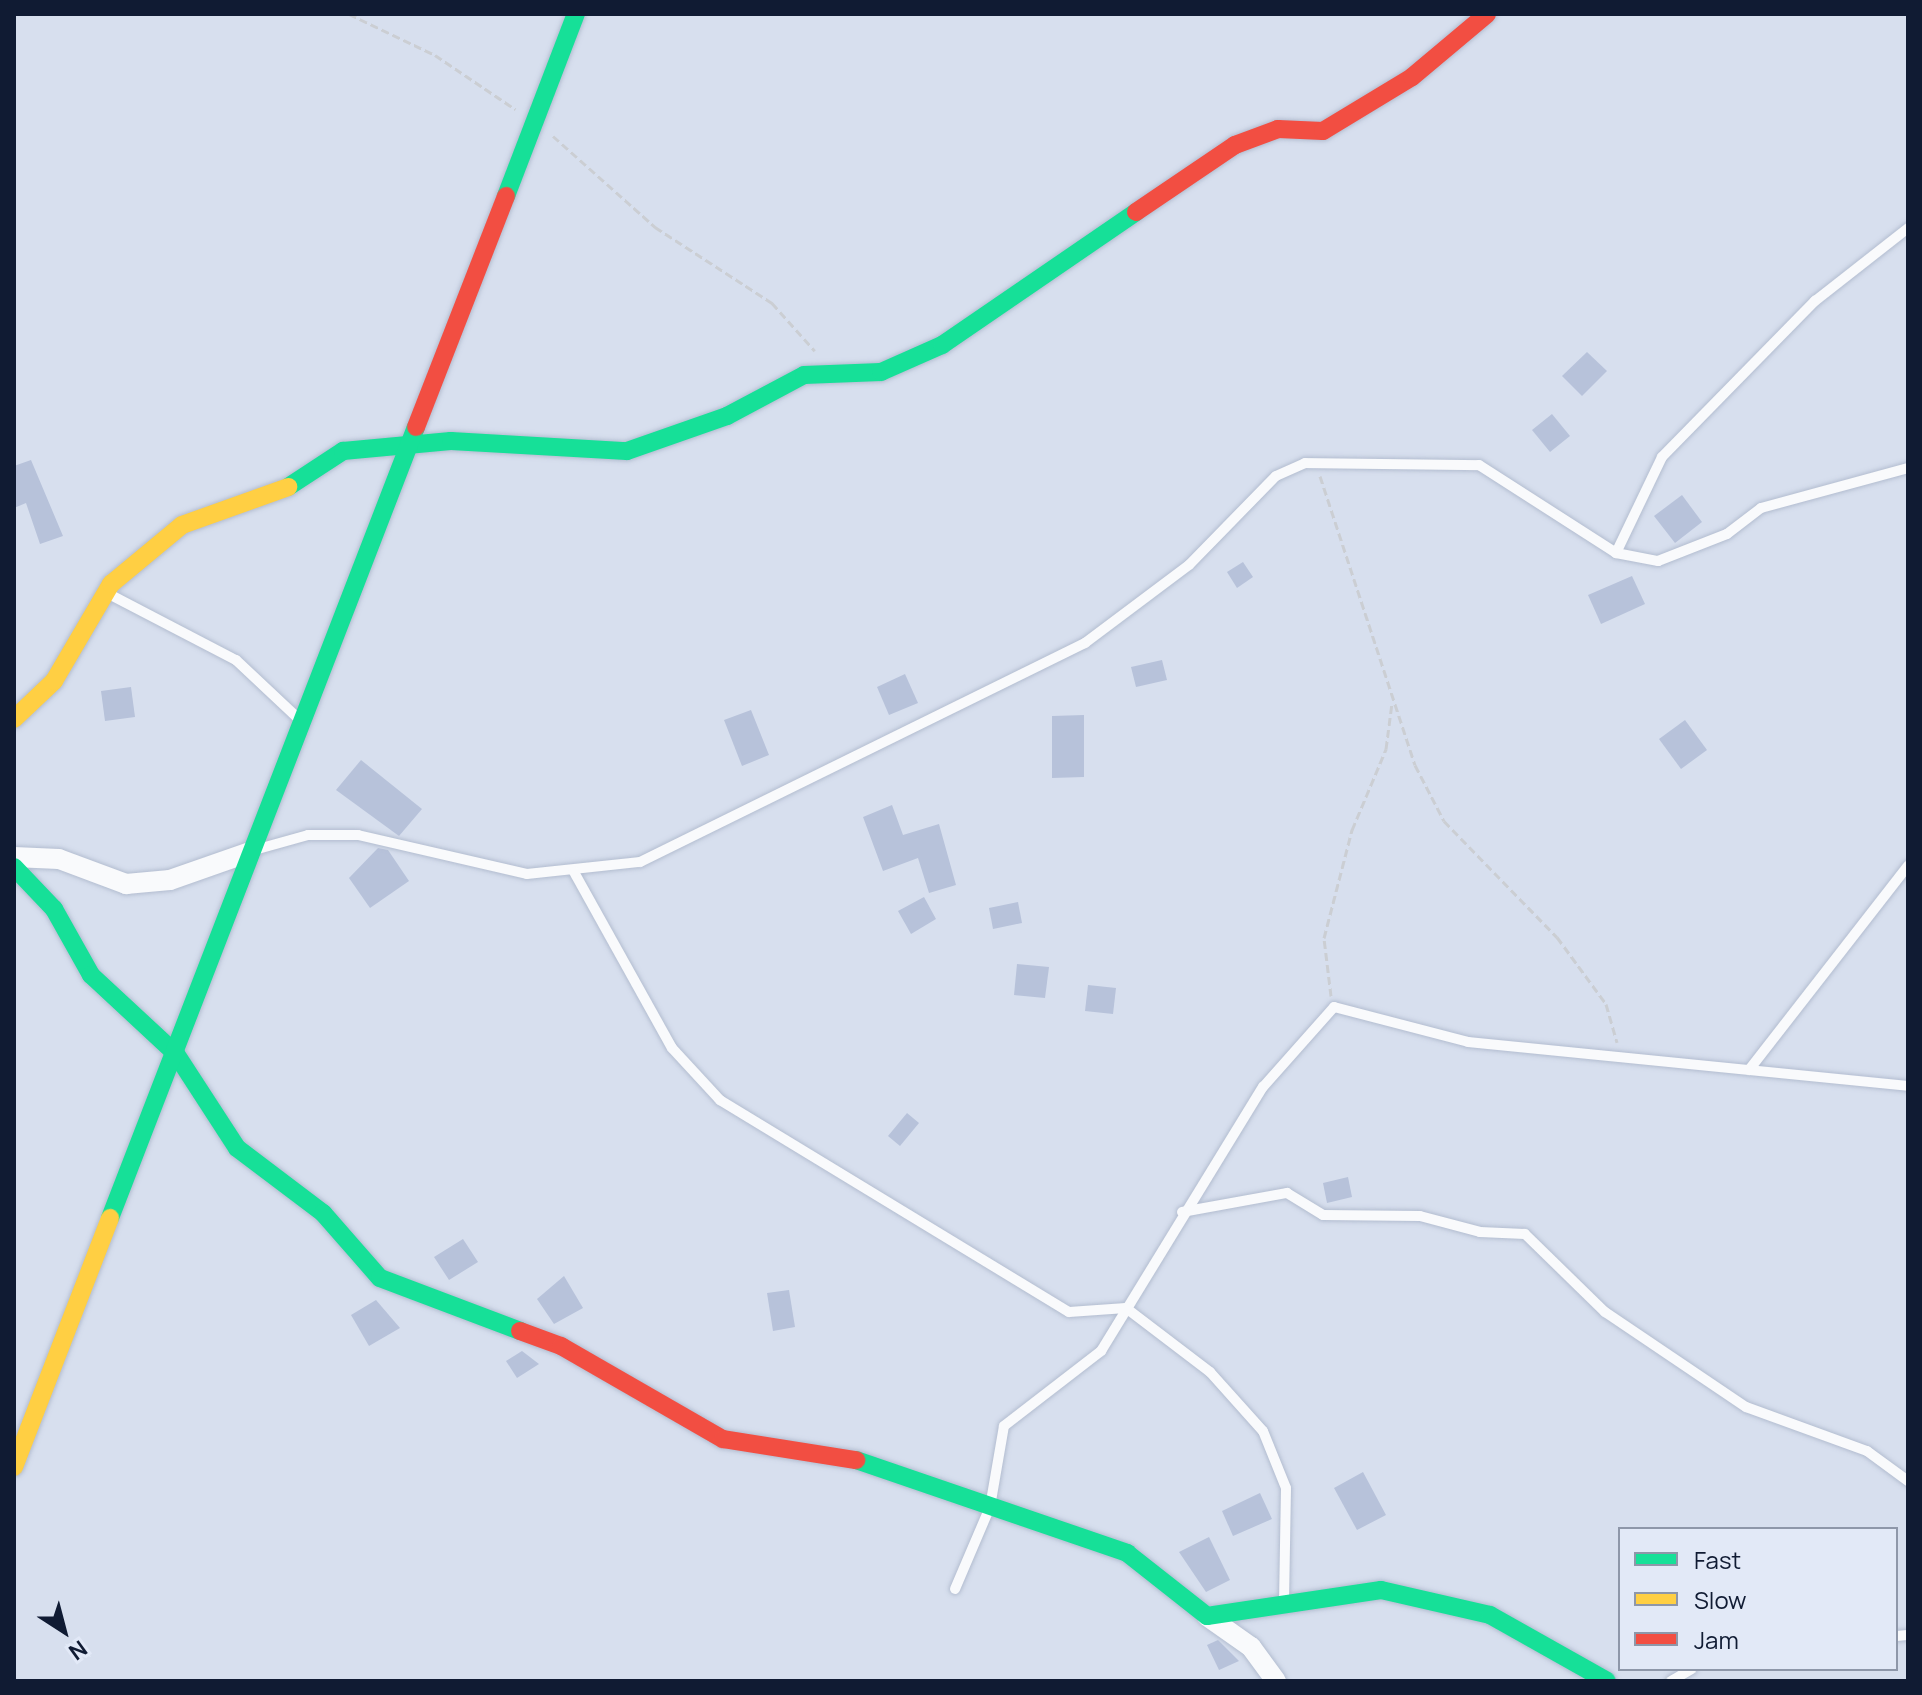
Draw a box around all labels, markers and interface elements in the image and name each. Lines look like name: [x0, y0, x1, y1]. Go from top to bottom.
legend: [1618, 1527, 1898, 1671]
text: Fast: [1694, 1543, 1741, 1576]
text: Slow: [1694, 1583, 1747, 1616]
north arrow: [24, 1591, 104, 1671]
text: Jam: [1694, 1623, 1739, 1656]
text: N: [63, 1634, 93, 1667]

